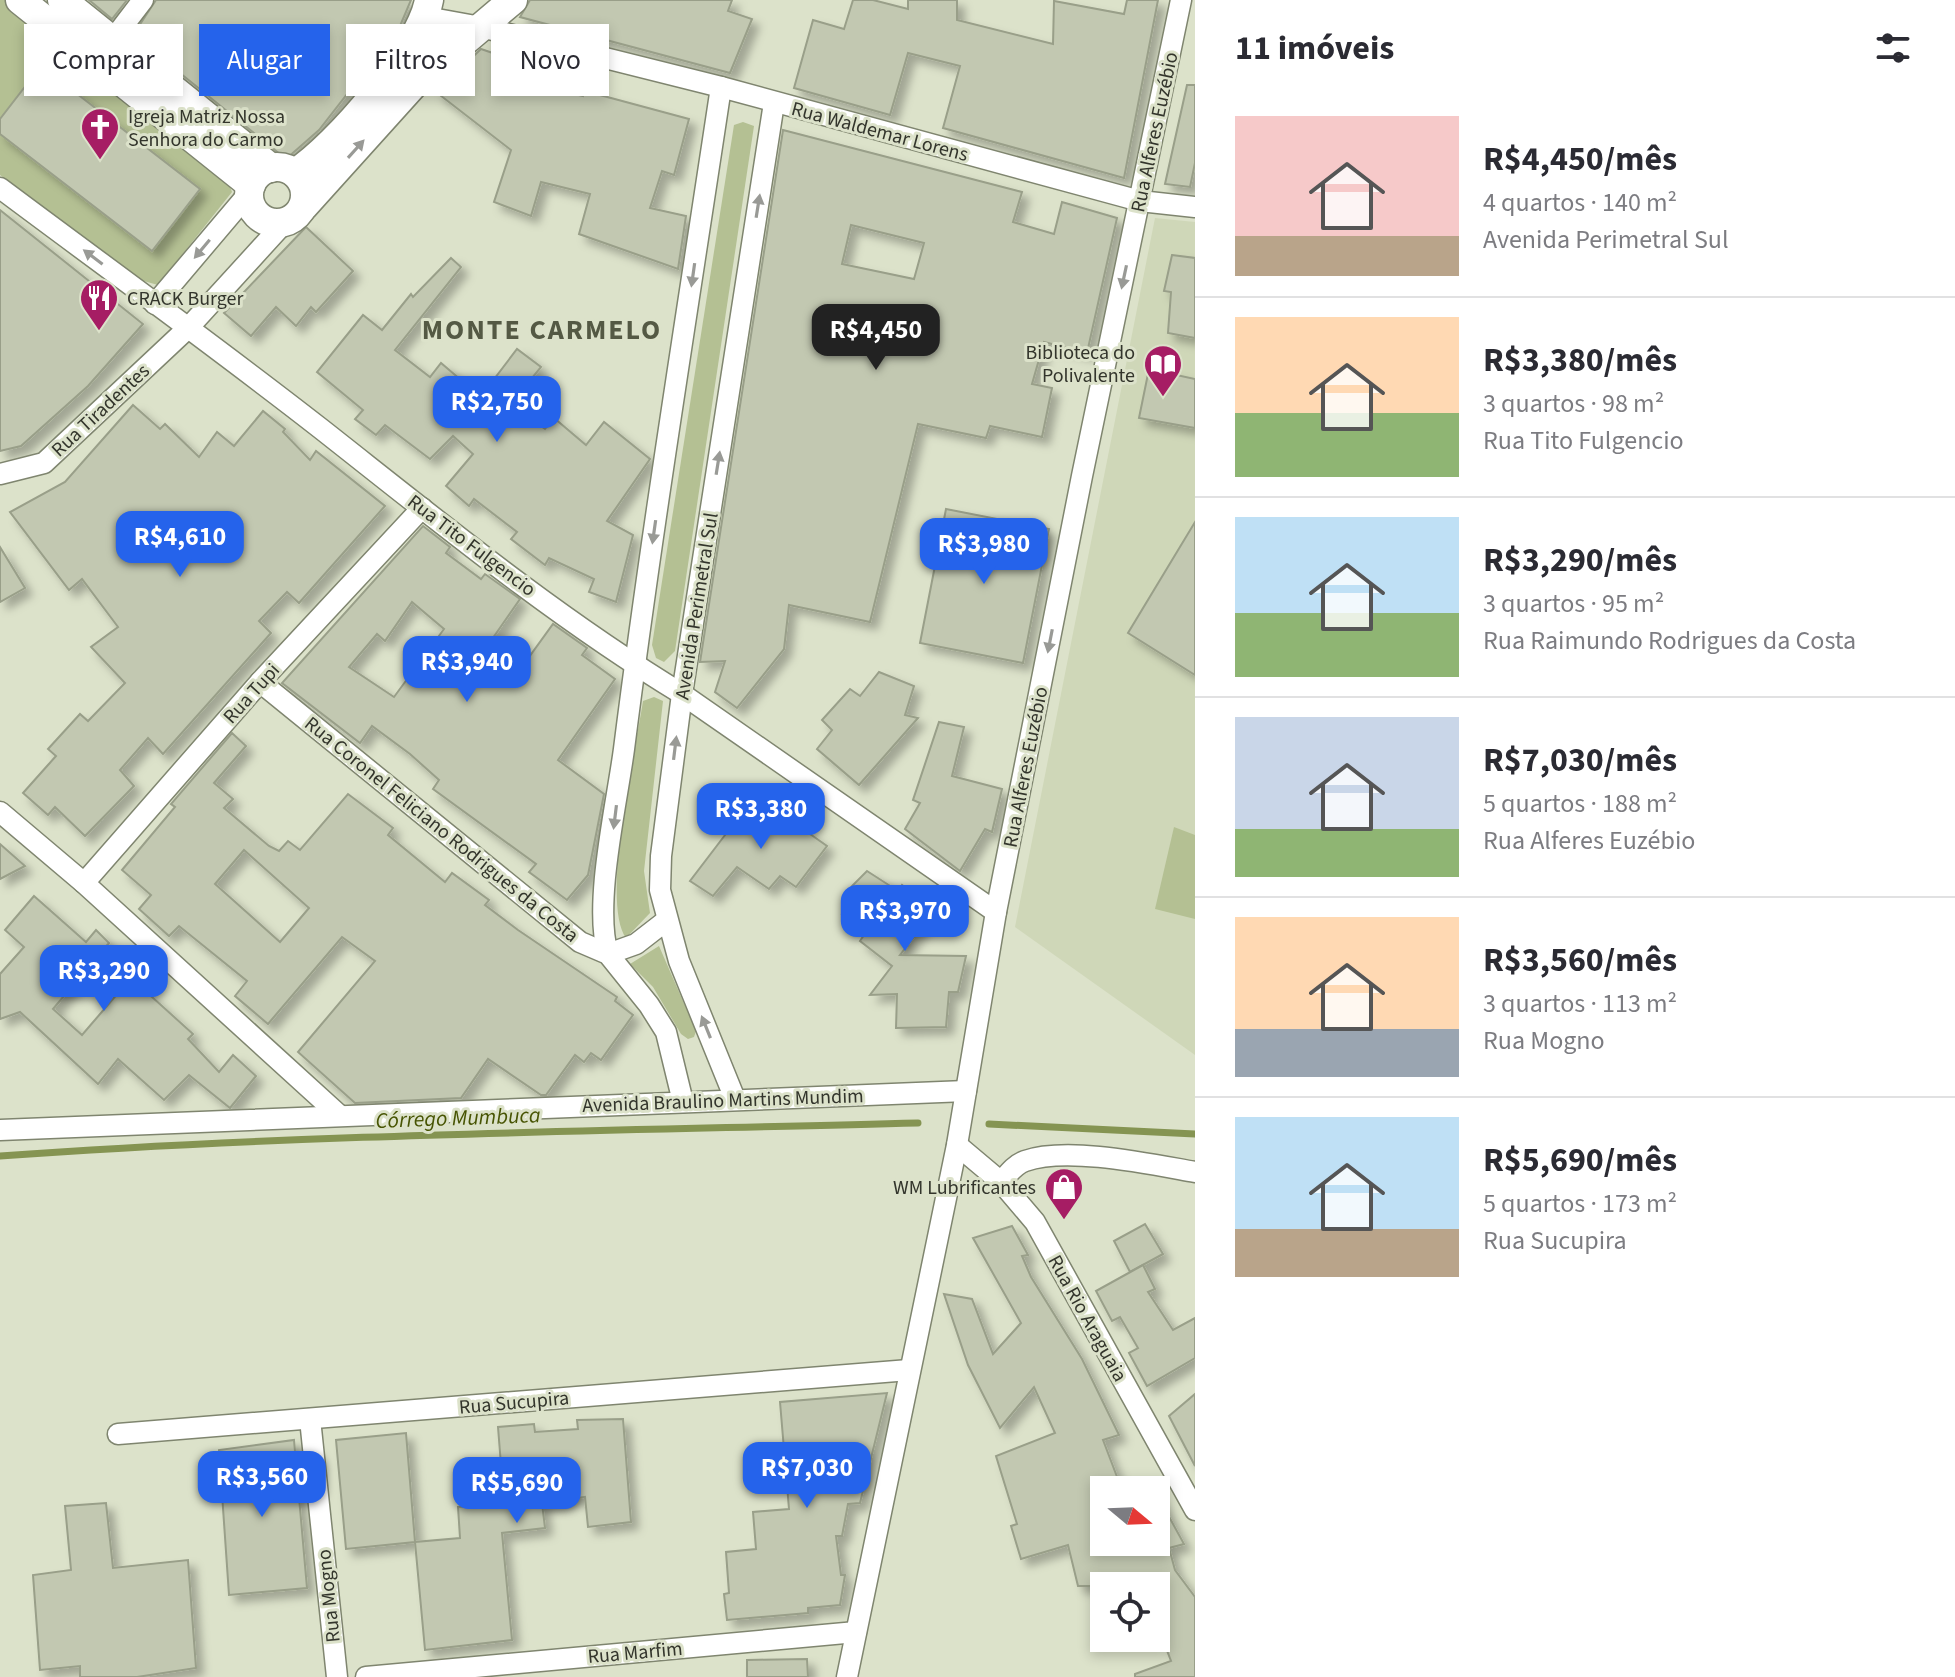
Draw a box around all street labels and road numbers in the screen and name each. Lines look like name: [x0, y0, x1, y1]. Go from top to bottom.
street label: Rua Alferes Euzébio: [1124, 49, 1186, 215]
street label: Rua Waldemar Lorens: [788, 95, 971, 169]
street label: Rua Tiradentes: [45, 358, 156, 464]
street label: Rua Tito Fulgencio: [401, 488, 541, 603]
street label: Avenida Perimetral Sul: [668, 511, 726, 702]
street label: Rua Tupi: [217, 657, 287, 730]
street label: Rua Alferes Euzébio: [997, 684, 1055, 850]
street label: Rua Coronel Feliciano Rodrigues da Costa: [298, 710, 584, 949]
street label: Avenida Braulino Martins Mundim: [582, 1082, 864, 1120]
street label: Rua Rio Araguaia: [1041, 1250, 1134, 1387]
street label: Rua Sucupira: [458, 1384, 570, 1422]
street label: Rua Mogno: [310, 1548, 348, 1644]
street label: Rua Marfim: [586, 1635, 684, 1671]

